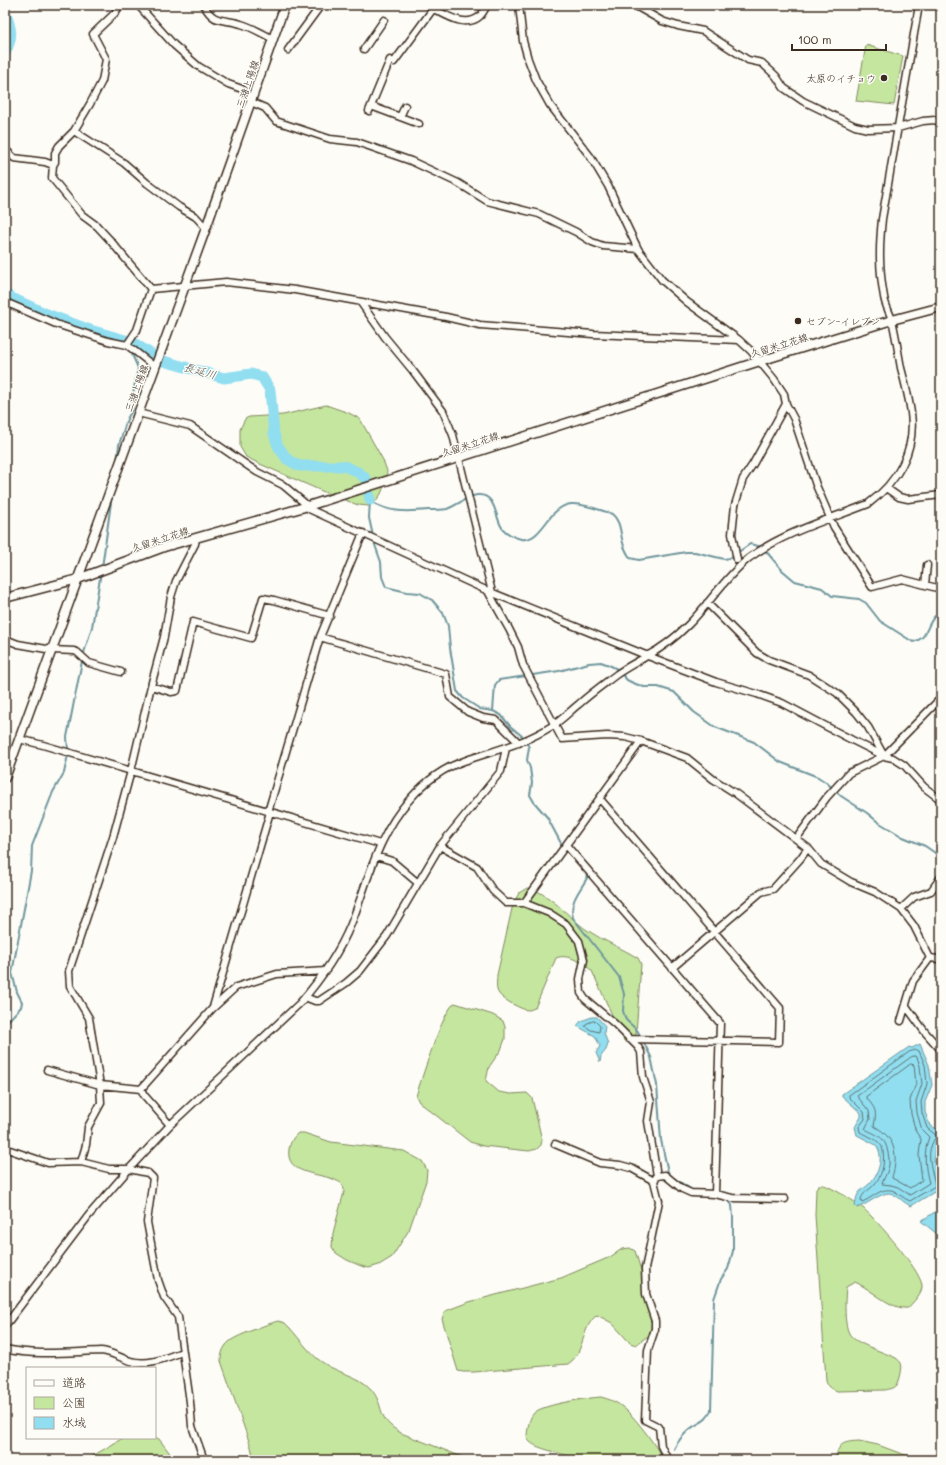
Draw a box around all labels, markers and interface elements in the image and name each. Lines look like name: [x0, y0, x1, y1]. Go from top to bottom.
scale bar: [792, 26, 886, 52]
text: 100 m: [798, 31, 832, 47]
street label: 三潴上陽線: [232, 58, 262, 110]
place label: 太原のイチョウ: [806, 71, 876, 85]
marker: 太原のイチョウ: [879, 73, 889, 83]
place label: セブン-イレブン: [806, 314, 880, 328]
marker: セブン-イレブン: [793, 316, 803, 326]
street label: 久留米立花線: [748, 330, 810, 360]
water label: 長延川: [182, 359, 218, 382]
street label: 三潴上陽線: [121, 362, 151, 414]
street label: 久留米立花線: [439, 428, 501, 460]
street label: 久留米立花線: [129, 523, 191, 555]
legend: [26, 1367, 156, 1439]
text: 道路: [62, 1374, 86, 1390]
text: 公園: [62, 1394, 86, 1410]
text: 水域: [62, 1414, 86, 1430]

